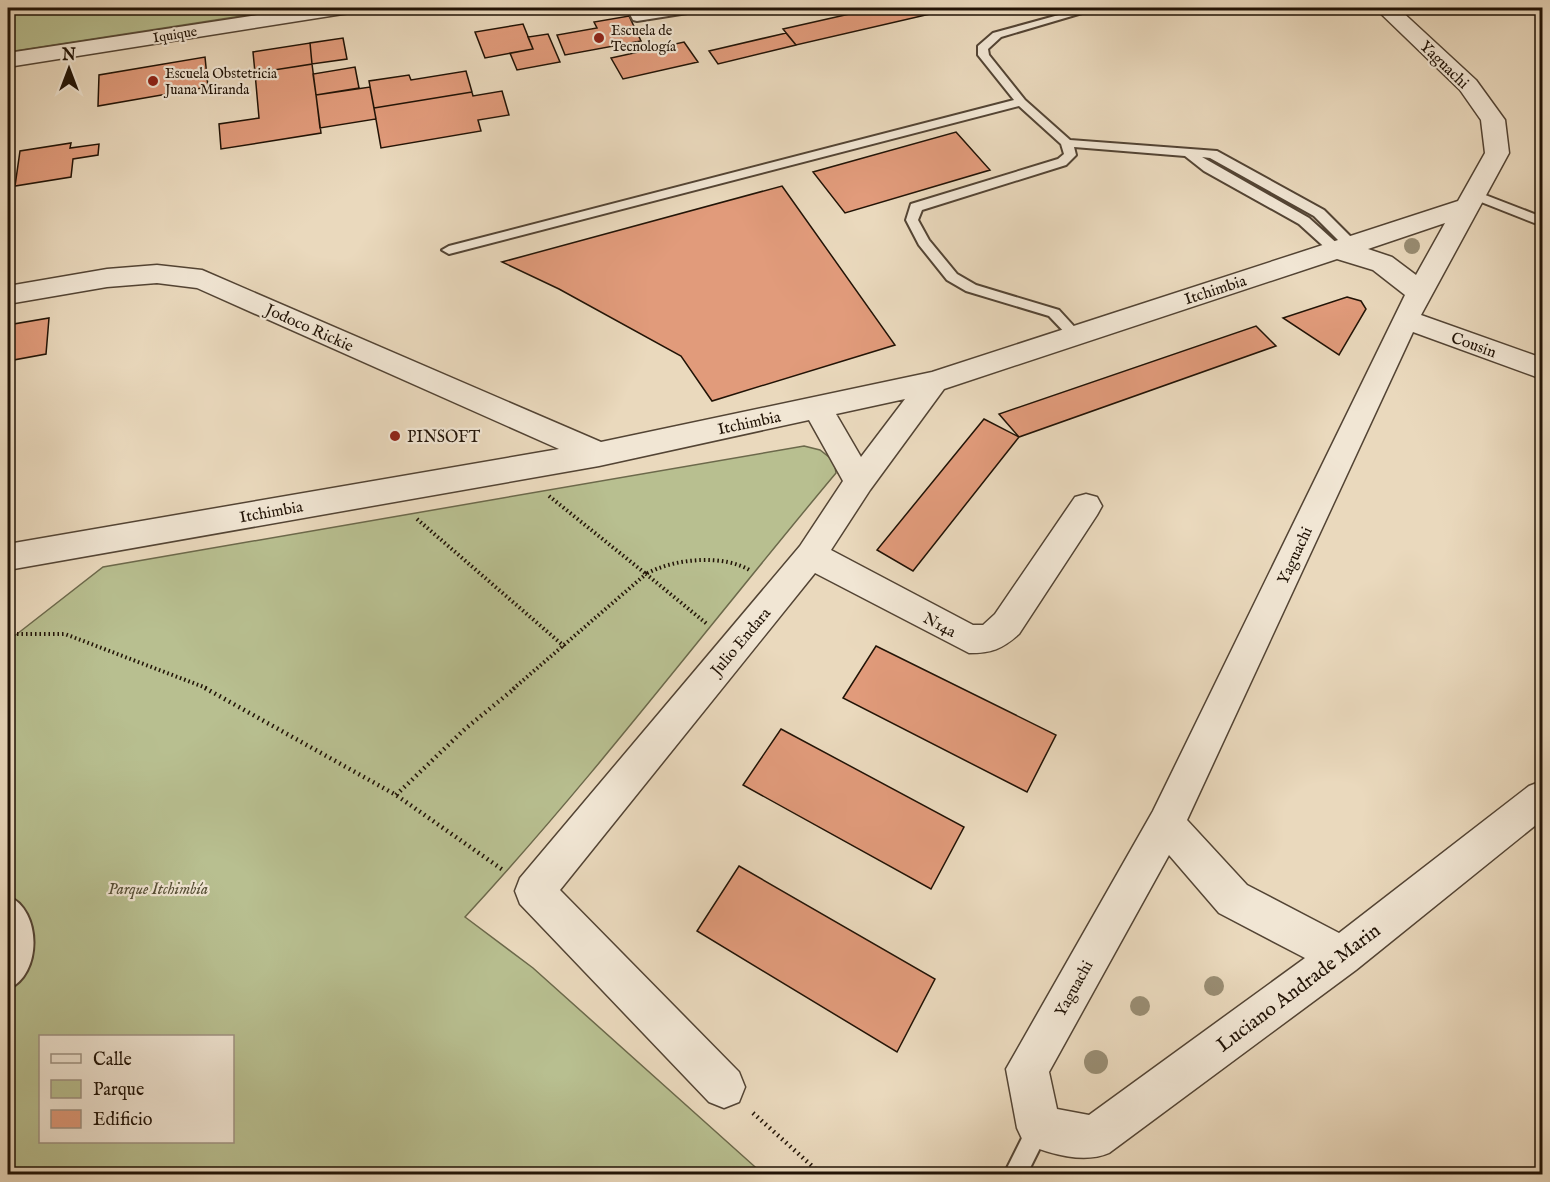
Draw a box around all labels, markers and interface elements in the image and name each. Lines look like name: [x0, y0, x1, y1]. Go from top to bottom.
place label: Escuela de Tecnología: [611, 22, 677, 56]
street label: Iquique: [152, 23, 199, 47]
marker: Escuela de Tecnología: [592, 31, 606, 45]
street label: Yaguachi: [1415, 37, 1472, 94]
north arrow: [39, 39, 99, 99]
text: N: [61, 46, 76, 66]
place label: Escuela Obstetricia Juana Miranda: [163, 65, 278, 99]
marker: Escuela Obstetricia Juana Miranda: [146, 74, 160, 88]
street label: Itchimbia: [1182, 271, 1249, 310]
street label: Jodoco Rickie: [260, 300, 356, 357]
street label: Cousin: [1448, 328, 1499, 363]
street label: Itchimbia: [716, 408, 783, 440]
place label: PINSOFT: [407, 428, 480, 448]
marker: PINSOFT: [388, 429, 402, 443]
street label: Itchimbia: [238, 498, 305, 528]
street label: Yaguachi: [1274, 524, 1318, 588]
street label: Julio Endara: [706, 604, 776, 682]
street label: N14a: [919, 609, 959, 643]
park label: Parque Itchimbía: [108, 880, 208, 900]
street label: Luciano Andrade Marin: [1212, 918, 1386, 1058]
street label: Yaguachi: [1051, 957, 1098, 1020]
legend: [39, 1035, 234, 1143]
text: Calle: [93, 1049, 132, 1072]
text: Parque: [93, 1079, 144, 1102]
text: Edificio: [93, 1109, 153, 1132]

